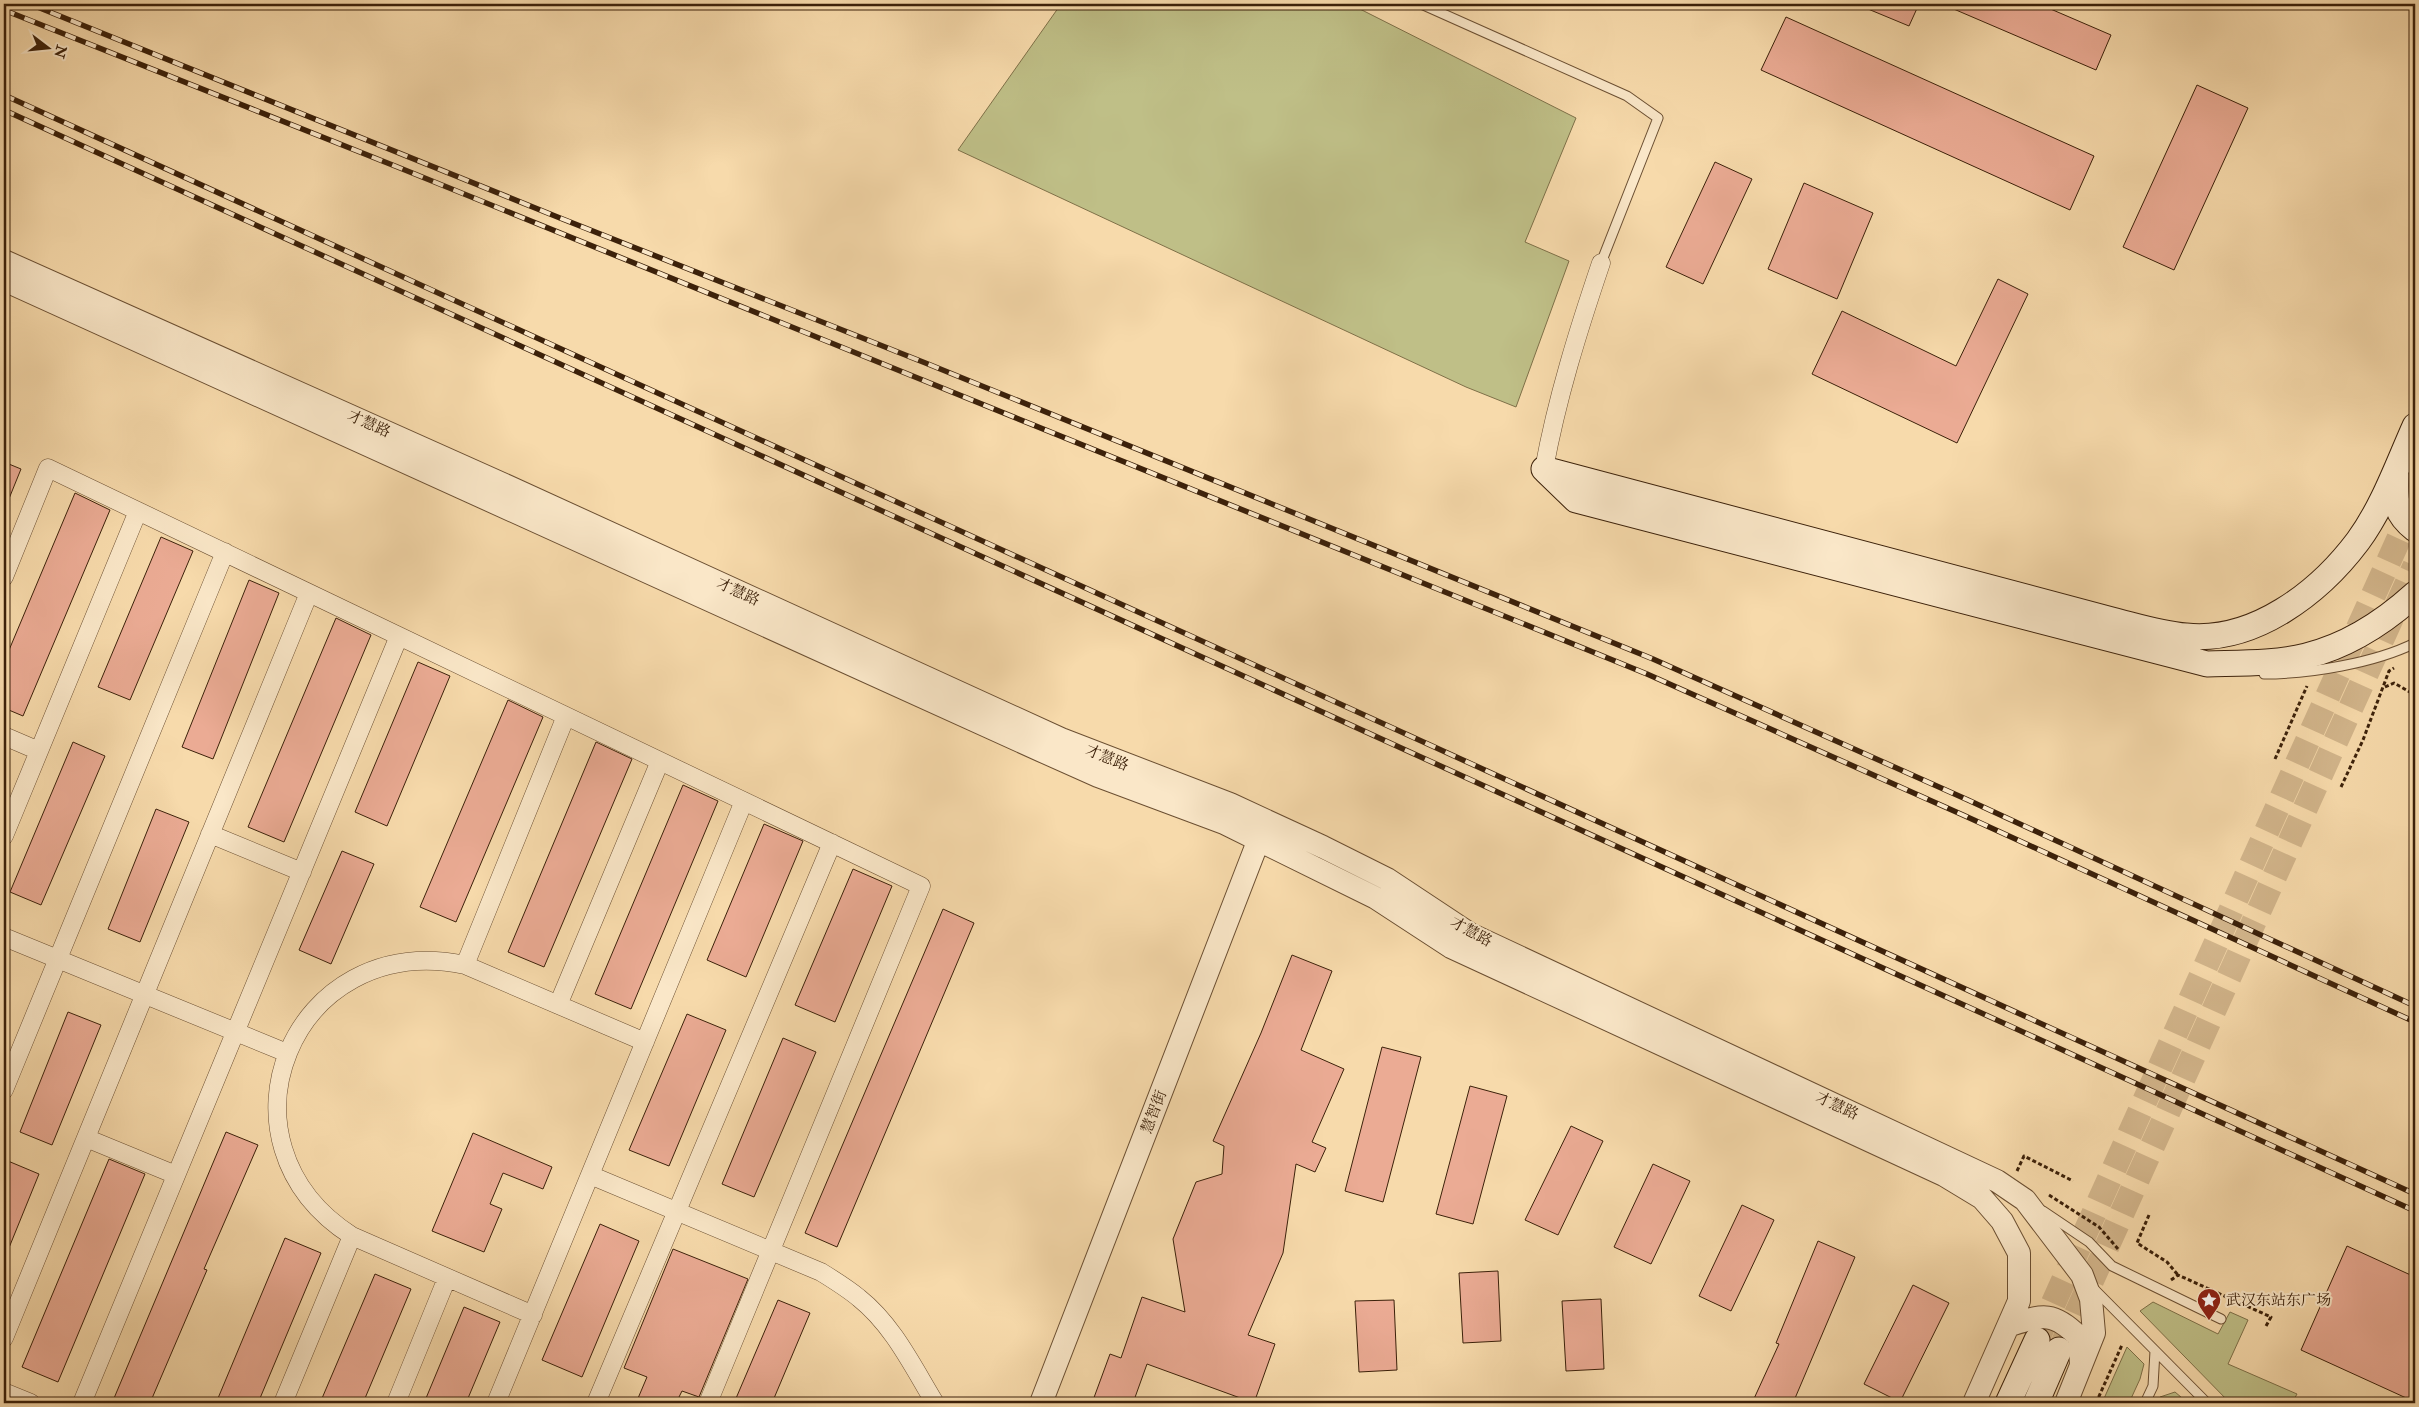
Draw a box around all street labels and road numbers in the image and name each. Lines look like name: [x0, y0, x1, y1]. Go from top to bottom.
street label: 才慧路: [345, 406, 393, 442]
street label: 才慧路: [714, 574, 762, 610]
street label: 才慧路: [1083, 741, 1131, 775]
street label: 才慧路: [1447, 913, 1495, 951]
street label: 慧智街: [1137, 1088, 1171, 1136]
street label: 才慧路: [1813, 1088, 1861, 1124]

